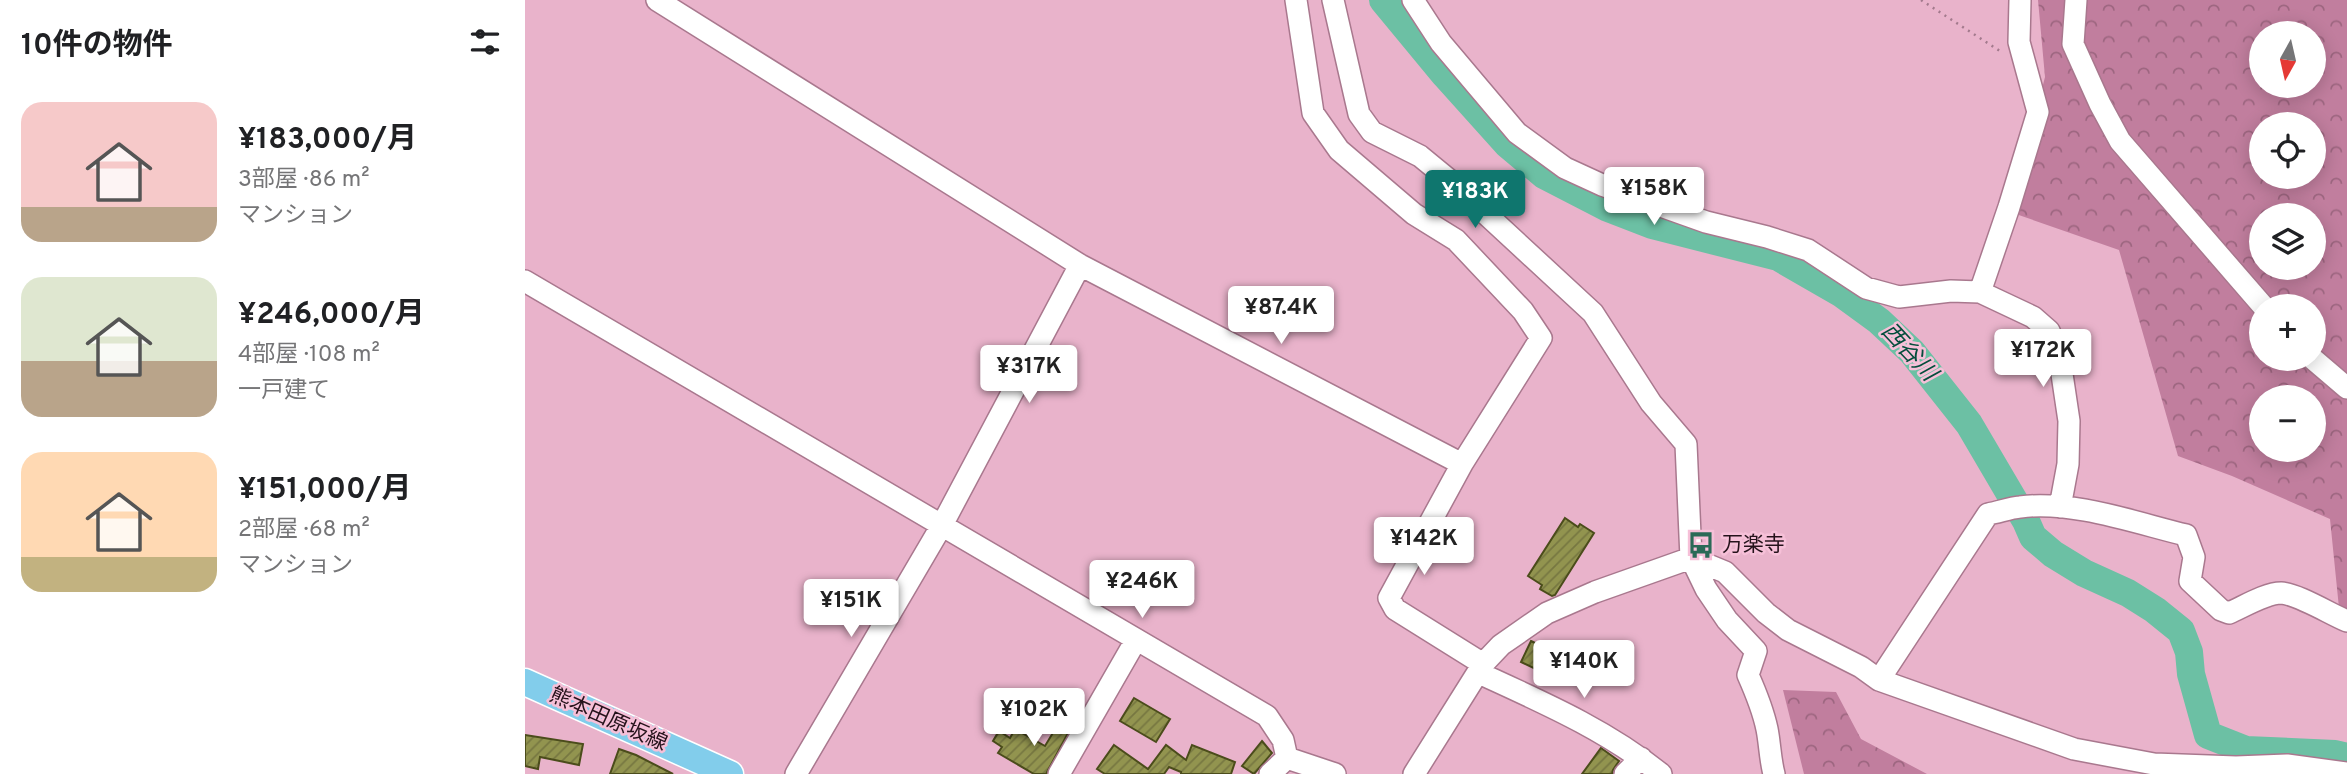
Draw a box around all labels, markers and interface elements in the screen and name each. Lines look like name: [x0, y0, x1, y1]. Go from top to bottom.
north arrow: [2249, 21, 2326, 98]
map controls: [2249, 21, 2326, 462]
icon: filters: [466, 23, 504, 61]
text: 10件の物件: [21, 28, 173, 65]
button: locate: [2249, 112, 2326, 189]
text: ¥183,000/月: [238, 122, 417, 159]
icon: home: [77, 130, 161, 214]
text: 3部屋 · 86 m²: [238, 166, 370, 195]
pin: ¥158K: [1605, 168, 1703, 227]
pin: ¥183K: [1426, 170, 1524, 230]
text: ¥158K: [1620, 175, 1688, 204]
text: ¥183K: [1441, 178, 1509, 207]
text: マンション: [238, 202, 353, 231]
button: layers: [2249, 203, 2326, 280]
pin: ¥87.4K: [1224, 286, 1338, 346]
text: ¥87.4K: [1244, 294, 1318, 323]
button: +: [2249, 294, 2326, 371]
text: ¥246,000/月: [238, 297, 425, 334]
icon: home: [77, 305, 161, 389]
water label: 西谷川: [1874, 318, 1944, 390]
pin: ¥172K: [1994, 330, 2092, 389]
text: ¥172K: [2010, 337, 2076, 366]
text: 4部屋 · 108 m²: [238, 341, 380, 370]
pin: ¥317K: [980, 346, 1078, 405]
text: ¥317K: [996, 353, 1062, 382]
text: 一戸建て: [238, 377, 330, 406]
button: −: [2249, 385, 2326, 462]
text: ¥151,000/月: [238, 472, 411, 509]
icon: home: [77, 480, 161, 564]
text: 2部屋 · 68 m²: [238, 516, 370, 545]
pin: ¥142K: [1375, 518, 1473, 577]
text: ¥142K: [1390, 525, 1458, 554]
bus stop icon: 万楽寺: [1686, 530, 1716, 560]
place label: 万楽寺: [1722, 532, 1785, 559]
text: マンション: [238, 552, 353, 581]
pin: ¥246K: [1093, 560, 1191, 620]
text: ¥246K: [1105, 568, 1179, 597]
pin: ¥151K: [802, 580, 900, 639]
text: ¥151K: [820, 587, 882, 616]
pin: ¥140K: [1535, 640, 1633, 700]
text: ¥140K: [1549, 648, 1619, 677]
street label: 熊本田原坂線: [545, 682, 671, 758]
pin: ¥102K: [985, 688, 1083, 748]
text: ¥102K: [1000, 696, 1068, 725]

